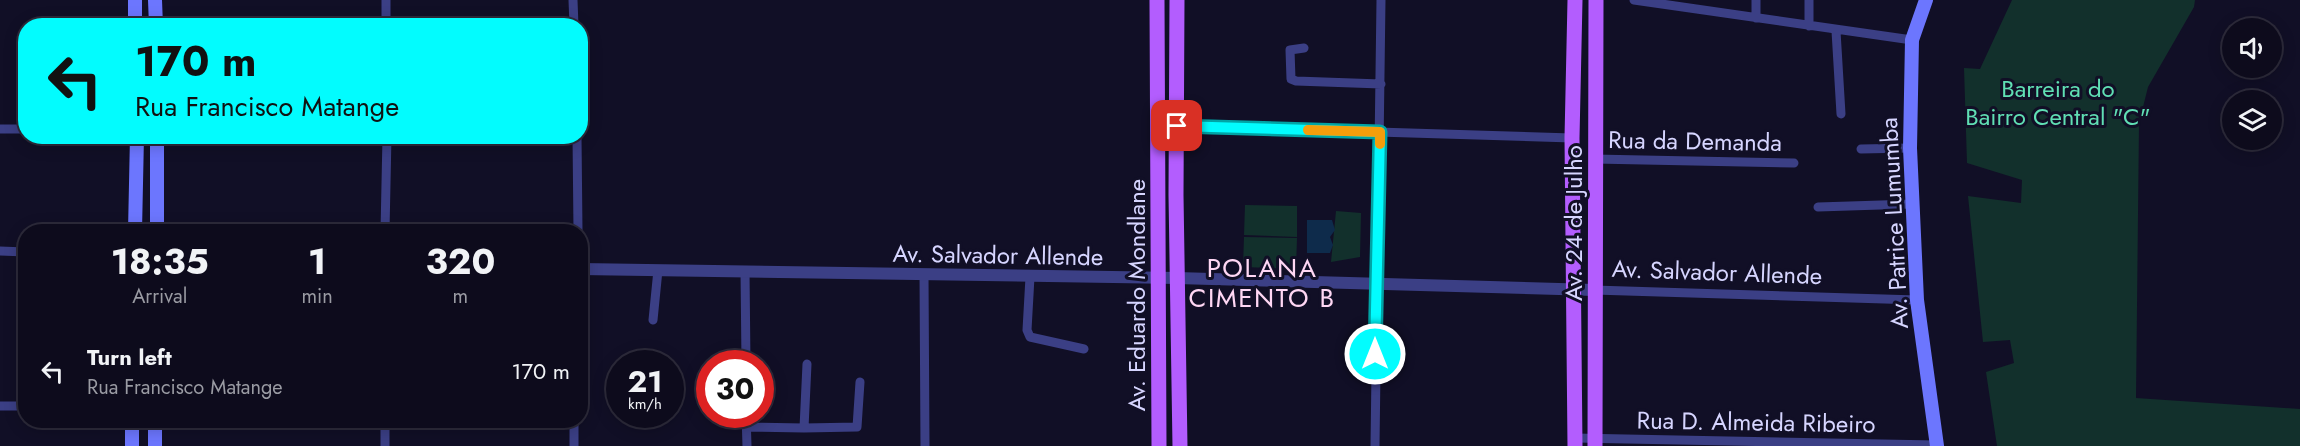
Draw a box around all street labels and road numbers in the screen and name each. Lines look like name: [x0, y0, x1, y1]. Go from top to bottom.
street label: Av. Patrice Lumumba: [1871, 116, 1917, 330]
street label: Rua da Demanda: [1608, 122, 1782, 160]
street label: Av. 24 de Julho: [1556, 145, 1591, 301]
street label: Av. Eduardo Mondlane: [1119, 179, 1154, 411]
street label: Av. Salvador Allende: [892, 236, 1104, 274]
street label: Av. Salvador Allende: [1611, 251, 1823, 293]
street label: Rua D. Almeida Ribeiro: [1636, 402, 1876, 442]

